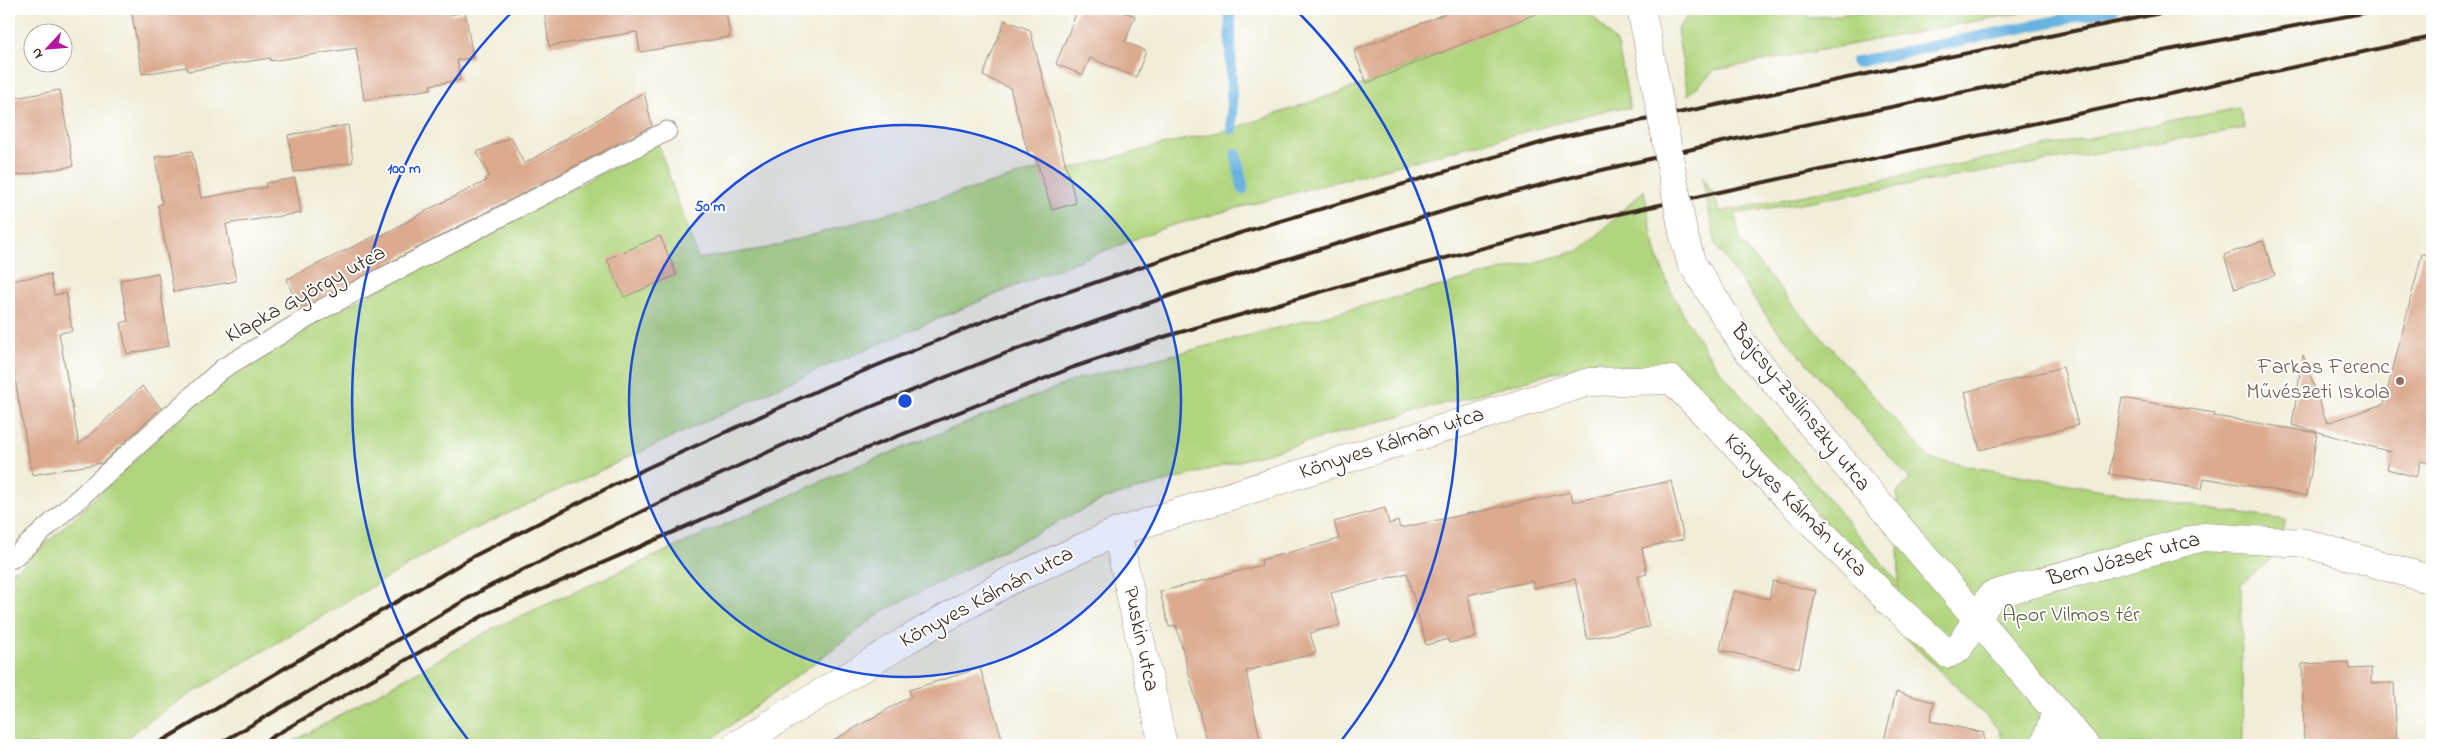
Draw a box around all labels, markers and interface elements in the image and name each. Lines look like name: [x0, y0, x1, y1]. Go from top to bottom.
north arrow: [22, 22, 72, 72]
text: N: [26, 44, 49, 62]
text: 100 m: [387, 158, 421, 180]
text: 50 m: [695, 196, 726, 218]
street label: Klapka György utca: [220, 238, 392, 353]
street label: Bajcsy-Zsilinszky utca: [1721, 316, 1878, 500]
place label: Farkas Ferenc Művészeti Iskola: [2246, 352, 2390, 409]
marker: Farkas Ferenc Művészeti Iskola: [2394, 375, 2406, 387]
centre of rings: [896, 392, 914, 410]
street label: Könyves Kálmán utca: [1296, 399, 1489, 490]
street label: Könyves Kálmán utca: [1715, 427, 1874, 586]
street label: Bem József utca: [2043, 524, 2204, 596]
street label: Könyves Kálmán utca: [894, 539, 1080, 658]
street label: Puskin utca: [1113, 584, 1167, 694]
park label: Apor Vilmos tér: [2002, 600, 2140, 632]

